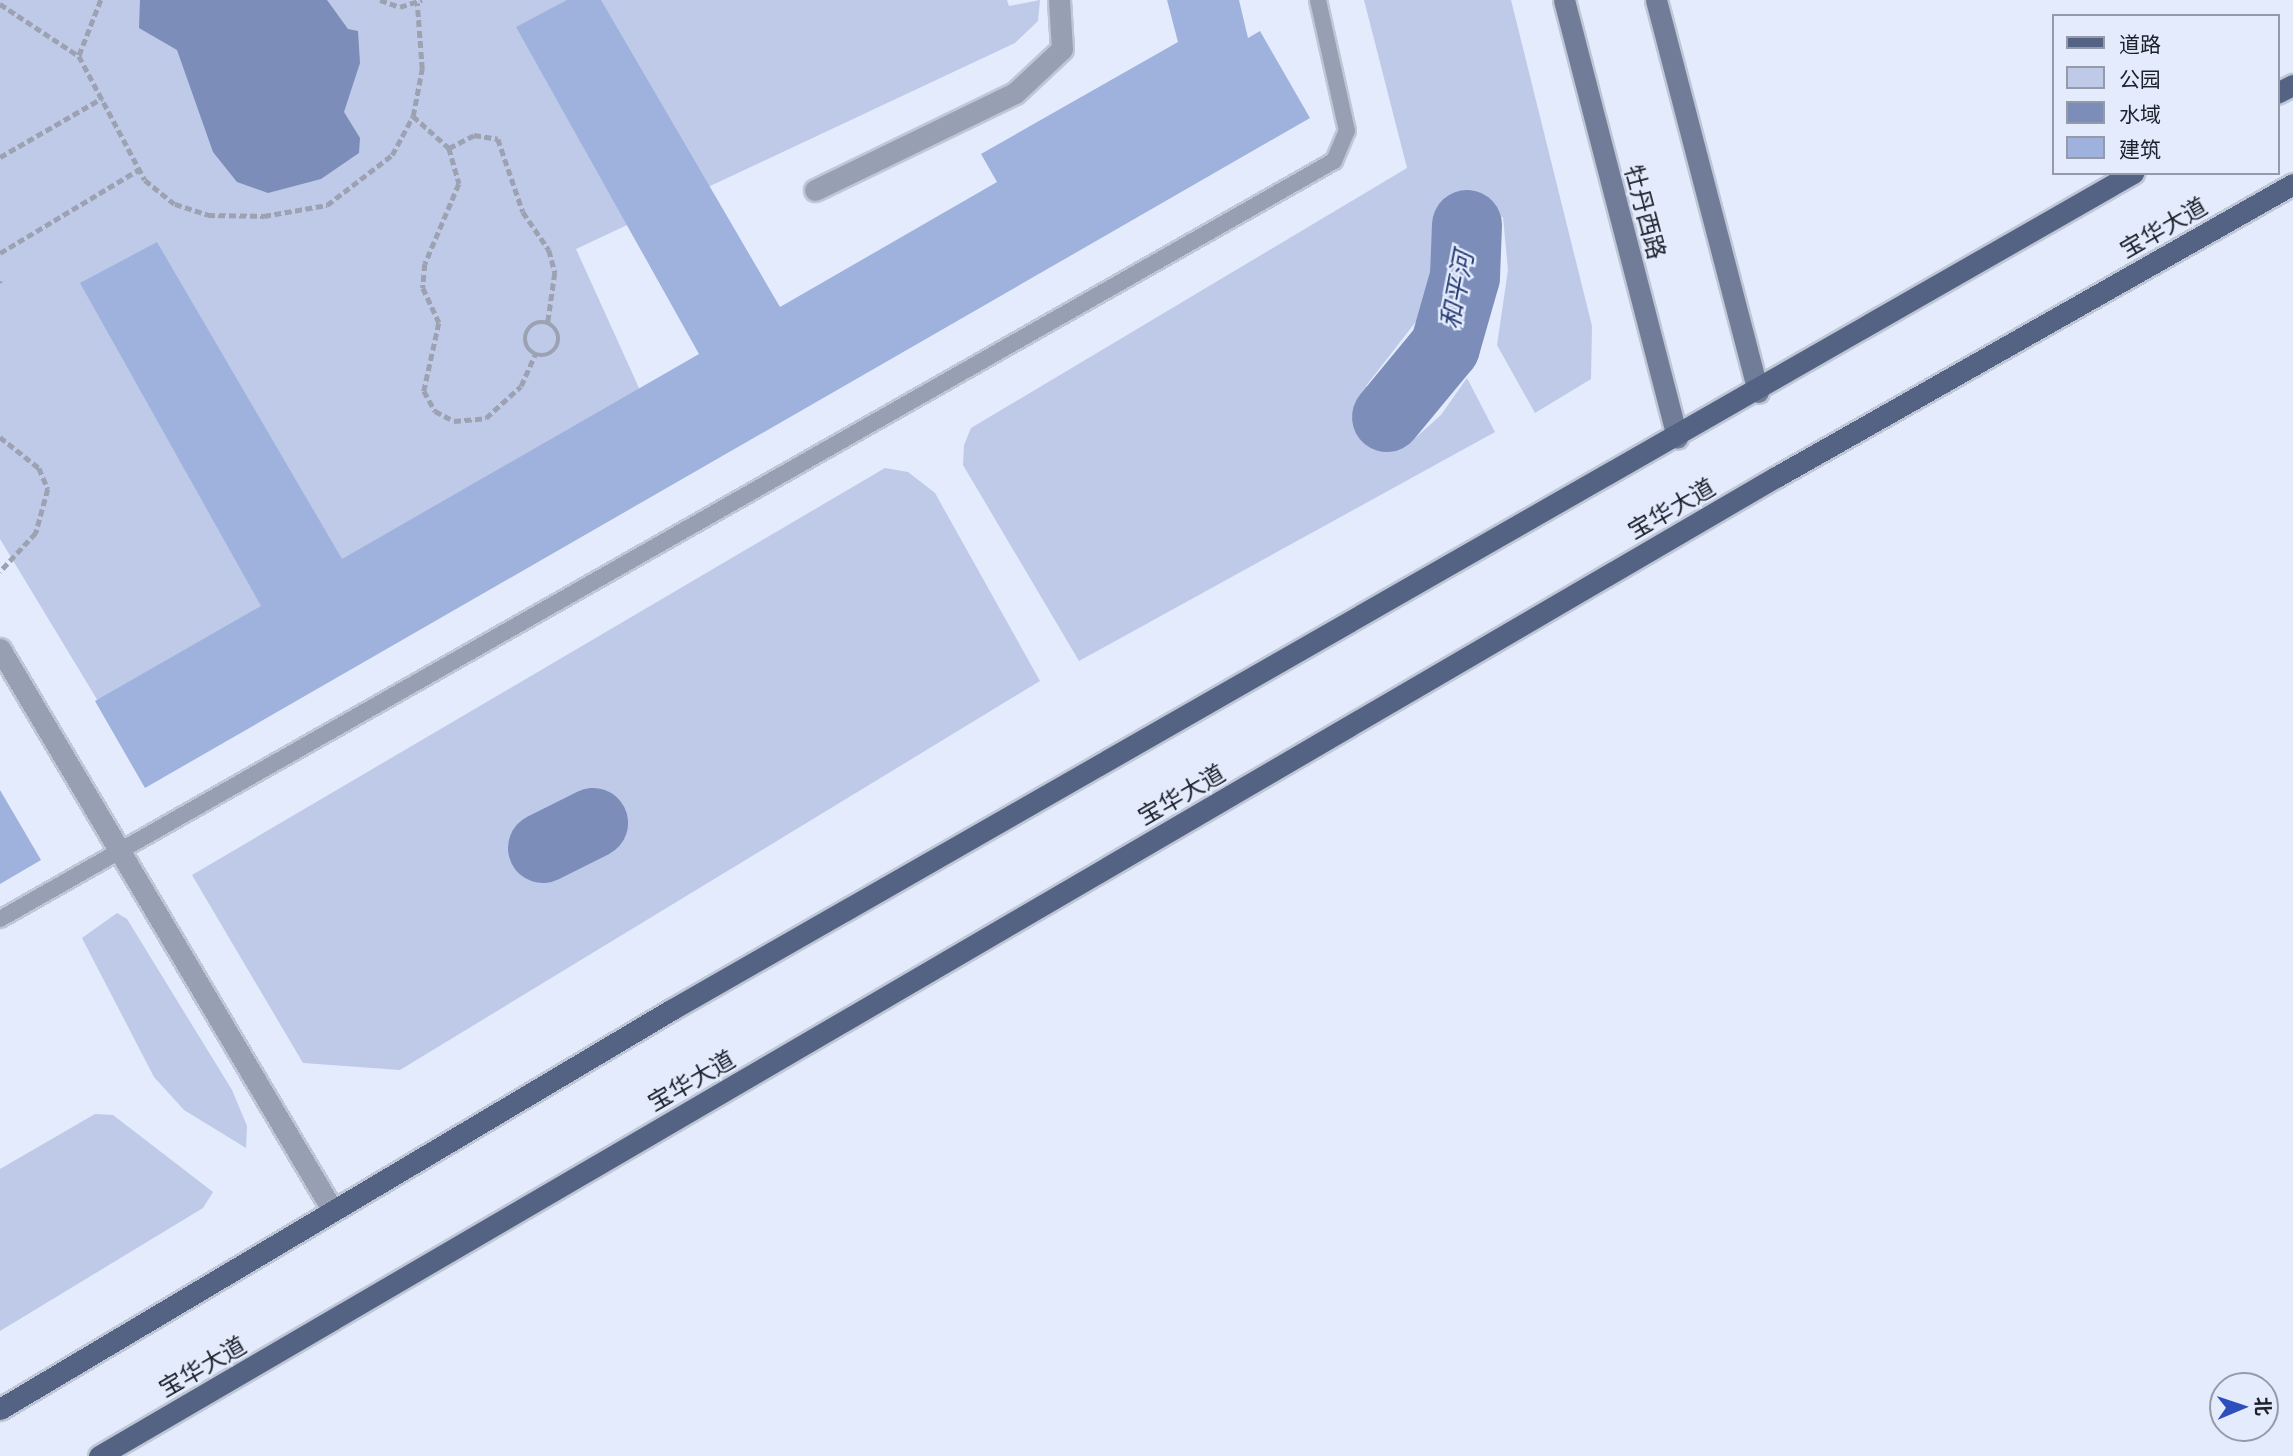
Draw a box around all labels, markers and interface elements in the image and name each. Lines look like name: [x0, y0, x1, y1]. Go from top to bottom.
legend: [2052, 14, 2279, 175]
text: 道路: [2119, 30, 2161, 58]
text: 公园: [2119, 65, 2161, 93]
text: 水域: [2119, 100, 2161, 128]
text: 建筑: [2119, 135, 2161, 163]
street label: 牡丹西路: [1620, 162, 1672, 262]
street label: 宝华大道: [2114, 191, 2212, 263]
water label: 和平河: [1434, 249, 1480, 331]
street label: 宝华大道: [1622, 472, 1720, 544]
street label: 宝华大道: [1132, 758, 1230, 830]
street label: 宝华大道: [642, 1044, 740, 1116]
street label: 宝华大道: [153, 1330, 251, 1402]
north arrow: [2209, 1372, 2279, 1442]
text: 北: [2250, 1396, 2276, 1416]

